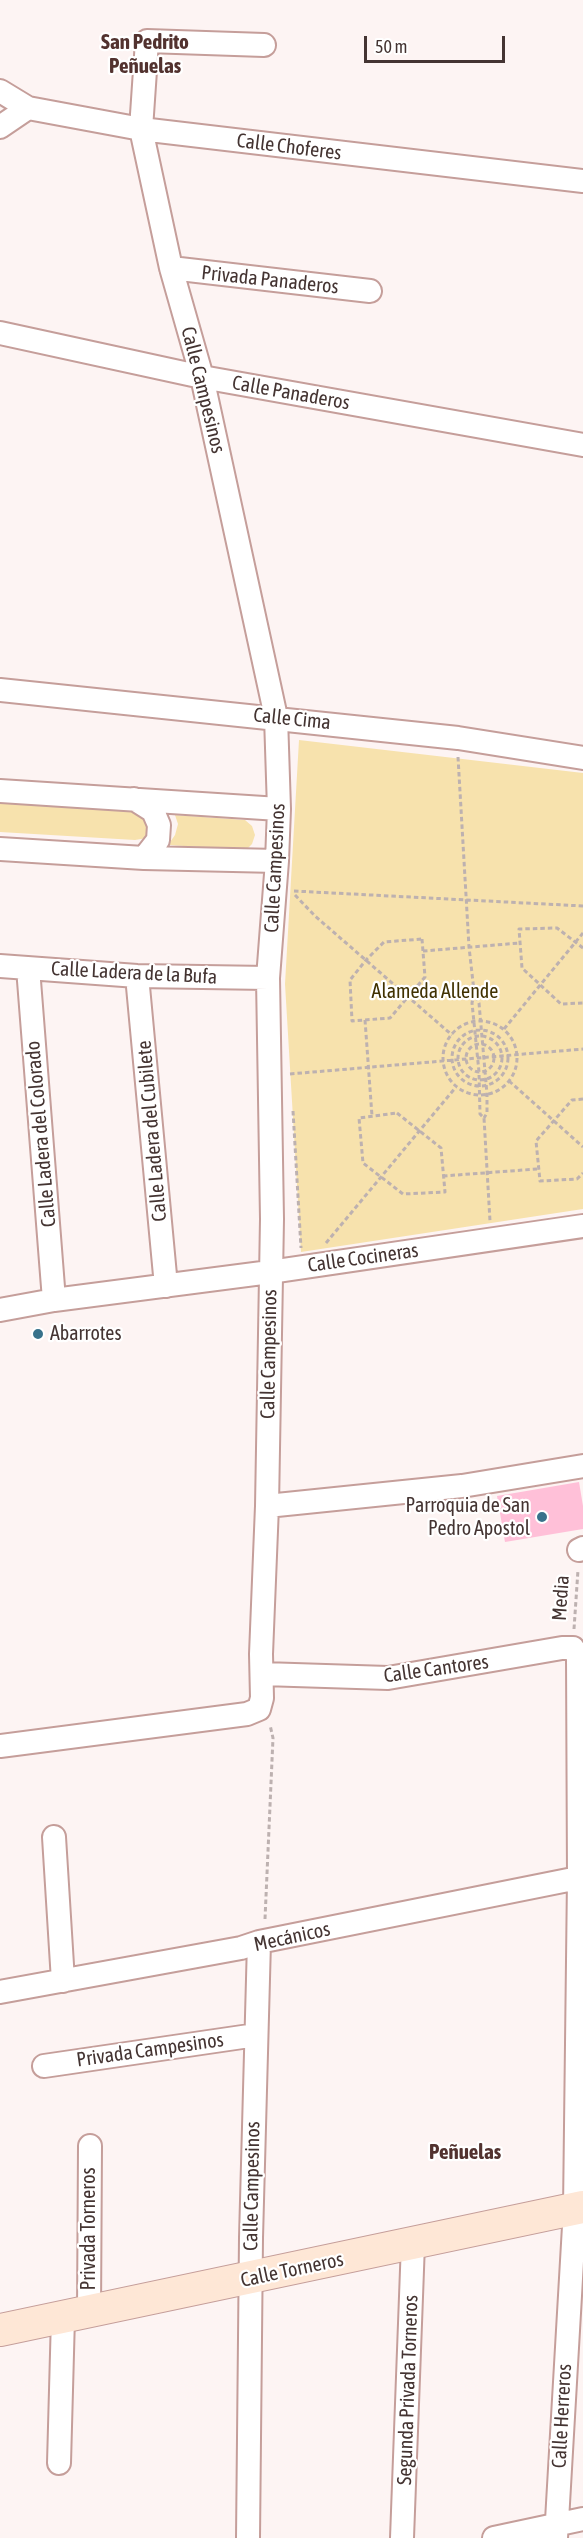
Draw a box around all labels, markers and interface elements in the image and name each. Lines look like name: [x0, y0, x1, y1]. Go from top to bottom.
scale bar: [367, 24, 508, 62]
district label: San Pedrito Peñuelas: [101, 29, 189, 79]
text: 50 m: [375, 36, 407, 57]
street label: Calle Choferes: [235, 129, 343, 165]
street label: Privada Panaderos: [200, 261, 340, 299]
street label: Calle Campesinos: [176, 324, 230, 456]
street label: Calle Panaderos: [230, 371, 352, 415]
street label: Calle Cima: [252, 703, 332, 735]
street label: Calle Campesinos: [260, 803, 290, 933]
street label: Calle Ladera de la Bufa: [50, 957, 218, 989]
park label: Alameda Allende: [372, 980, 498, 1004]
street label: Calle Ladera del Cubilete: [132, 1039, 172, 1223]
street label: Calle Ladera del Colorado: [21, 1040, 61, 1228]
street label: Calle Cocineras: [306, 1238, 420, 1278]
street label: Calle Campesinos: [256, 1289, 282, 1419]
place label: Abarrotes: [50, 1322, 121, 1346]
marker: Abarrotes: [31, 1327, 45, 1341]
place label: Parroquia de San Pedro Apostol: [406, 1494, 530, 1541]
marker: Parroquia de San Pedro Apostol: [535, 1510, 549, 1524]
street label: Media: [547, 1574, 575, 1622]
street label: Calle Cantores: [382, 1650, 490, 1688]
street label: Mecánicos: [252, 1917, 332, 1957]
street label: Privada Campesinos: [75, 2028, 225, 2072]
street label: Calle Campesinos: [239, 2121, 265, 2251]
district label: Peñuelas: [429, 2139, 501, 2165]
street label: Privada Torneros: [77, 2167, 101, 2291]
street label: Calle Torneros: [238, 2247, 346, 2293]
street label: Segunda Privada Torneros: [393, 2295, 423, 2485]
street label: Calle Herreros: [547, 2363, 577, 2469]

